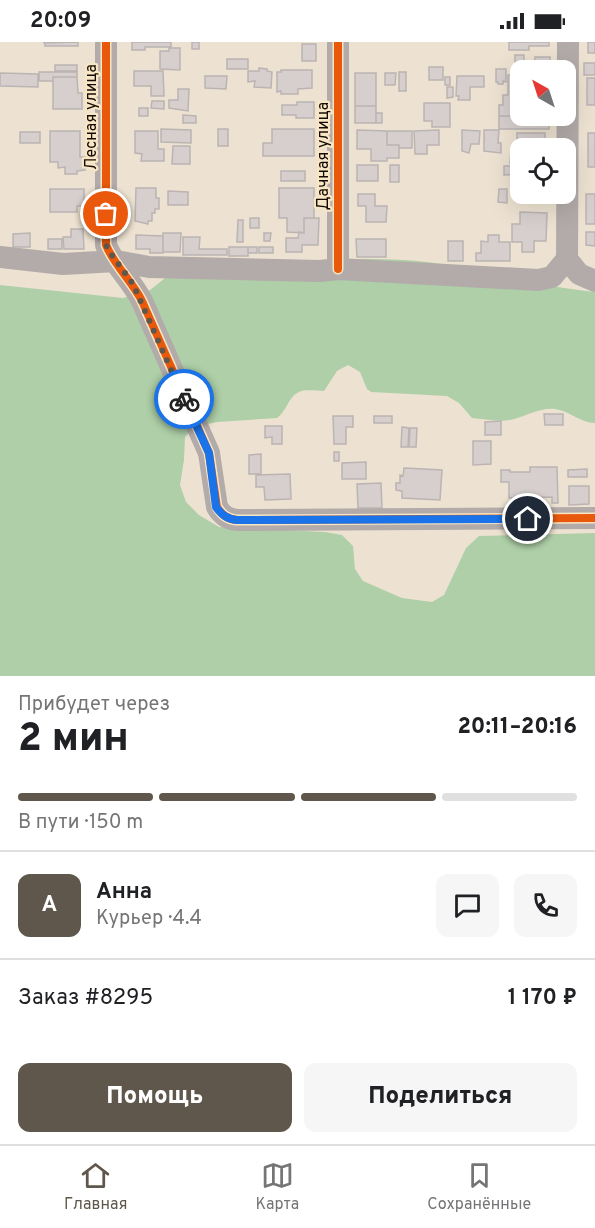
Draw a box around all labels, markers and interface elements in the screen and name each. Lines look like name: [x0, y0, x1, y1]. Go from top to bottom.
text: 20:09: [30, 8, 91, 35]
north arrow: [510, 60, 576, 126]
map controls: [510, 60, 576, 204]
street label: Лесная улица: [82, 64, 102, 170]
street label: Дачная улица: [314, 102, 334, 210]
button: locate: [510, 138, 576, 204]
pin: [80, 188, 131, 239]
icon: bag: [89, 197, 122, 230]
courier: [154, 369, 214, 429]
icon: bike: [168, 383, 201, 416]
pin: [502, 493, 553, 544]
icon: home: [511, 502, 544, 535]
text: Прибудет через: [18, 692, 170, 718]
text: 20:11–20:16: [457, 714, 577, 741]
text: 2 мин: [18, 716, 129, 765]
text: В пути · 150 m: [18, 810, 143, 836]
button: chat: [436, 874, 499, 937]
button: phone: [514, 874, 577, 937]
text: Анна: [96, 879, 152, 906]
text: А: [42, 892, 57, 919]
text: Курьер · 4.4: [96, 906, 202, 932]
text: Заказ #8295: [18, 985, 153, 1012]
text: 1 170 ₽: [508, 985, 577, 1012]
button: Помощь: [18, 1063, 292, 1132]
button: Поделиться: [304, 1063, 577, 1132]
tab: Главная: [64, 1159, 127, 1215]
tab: Карта: [255, 1159, 299, 1215]
tab: Сохранённые: [427, 1159, 531, 1215]

